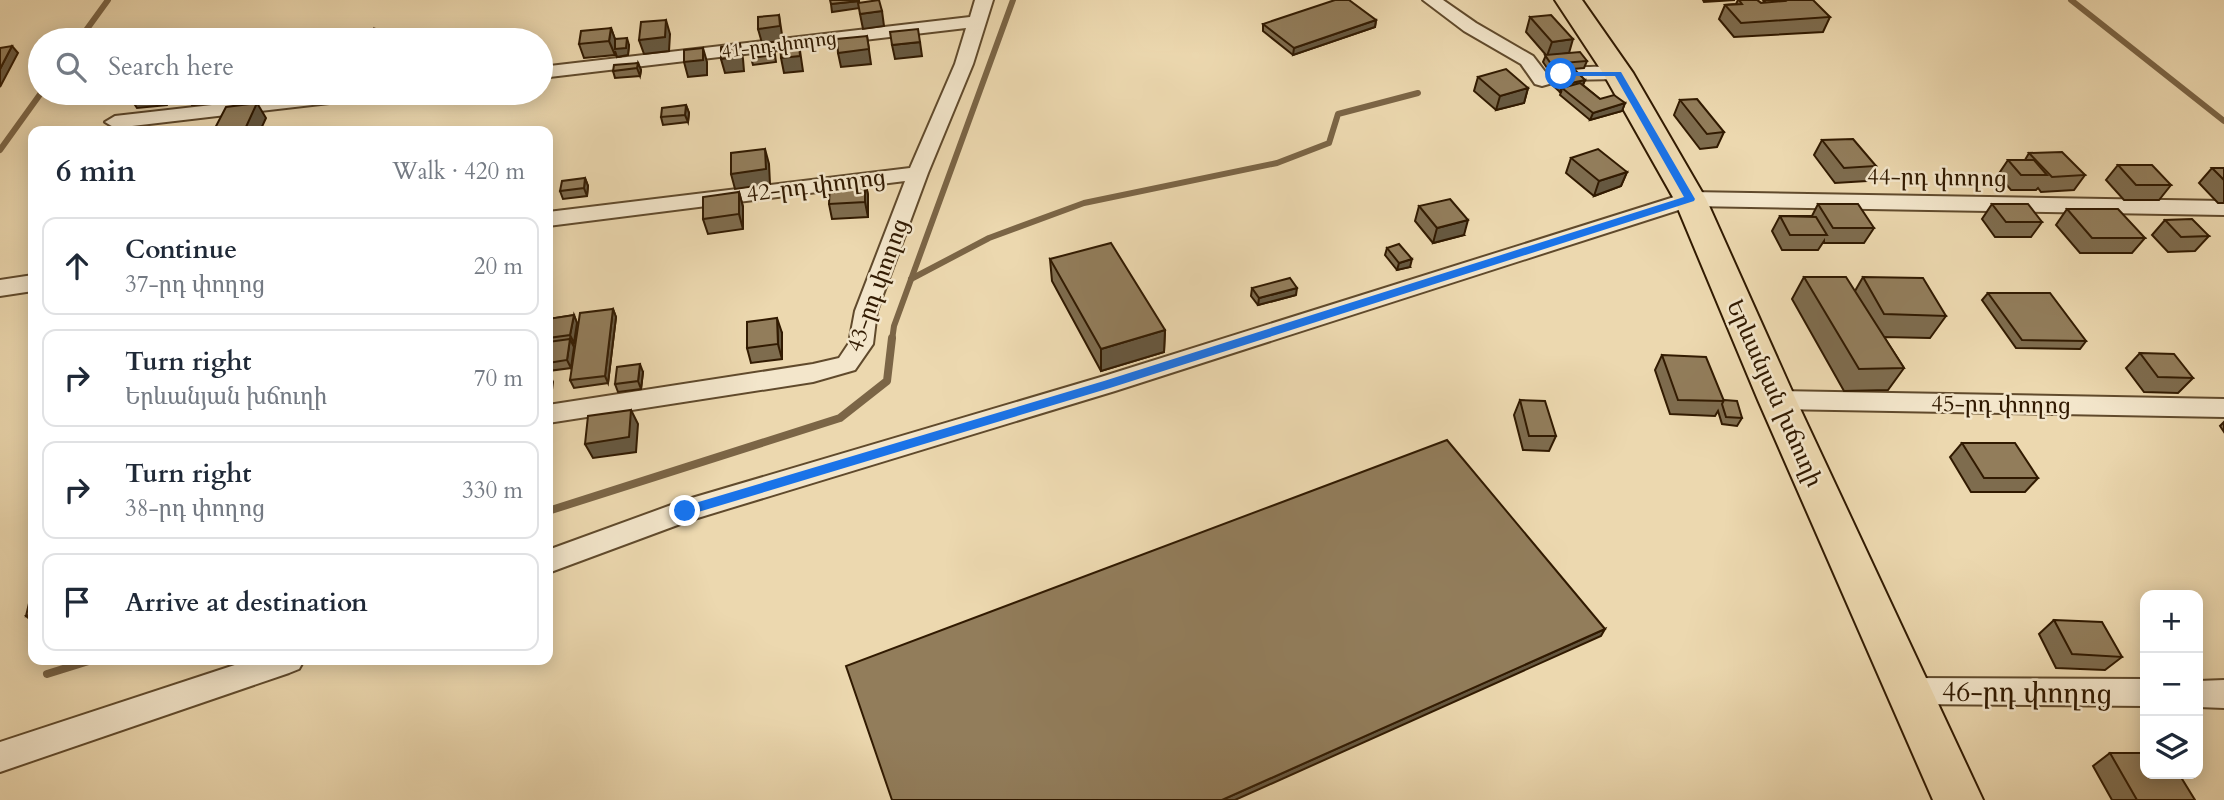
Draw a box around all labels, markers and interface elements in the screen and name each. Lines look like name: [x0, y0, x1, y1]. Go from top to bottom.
street label: 41-րդ փողոց: [720, 25, 838, 65]
search box: [28, 28, 553, 105]
icon: search: [52, 48, 90, 86]
text: Search here: [108, 49, 234, 84]
route start: [1545, 58, 1576, 89]
text: 6 min: [56, 151, 136, 192]
text: Walk · 420 m: [392, 156, 525, 187]
street label: 44-րդ փողոց: [1867, 161, 2007, 194]
street label: 42-րդ փողոց: [745, 162, 887, 209]
street label: 43-րդ փողոց: [839, 214, 916, 356]
text: Continue: [125, 232, 237, 267]
icon: ahead: [58, 247, 96, 285]
text: 20 m: [474, 251, 523, 282]
text: 37-րդ փողոց: [125, 269, 265, 300]
street label: Երևանյան խճուղի: [1719, 295, 1830, 492]
text: Turn right: [125, 344, 252, 379]
icon: right: [58, 359, 96, 397]
text: 70 m: [474, 363, 523, 394]
text: Երևանյան խճուղի: [125, 381, 327, 412]
street label: 45-րդ փողոց: [1931, 388, 2071, 421]
text: Turn right: [125, 456, 252, 491]
icon: right: [58, 471, 96, 509]
text: 330 m: [462, 475, 523, 506]
text: 38-րդ փողոց: [125, 493, 265, 524]
route end: [669, 495, 700, 526]
icon: arrive: [58, 583, 96, 621]
text: Arrive at destination: [125, 585, 368, 620]
map controls: [2140, 590, 2203, 779]
button: +: [2140, 590, 2203, 653]
button: −: [2140, 653, 2203, 716]
street label: 46-րդ փողոց: [1941, 673, 2112, 713]
button: layers: [2140, 716, 2203, 779]

